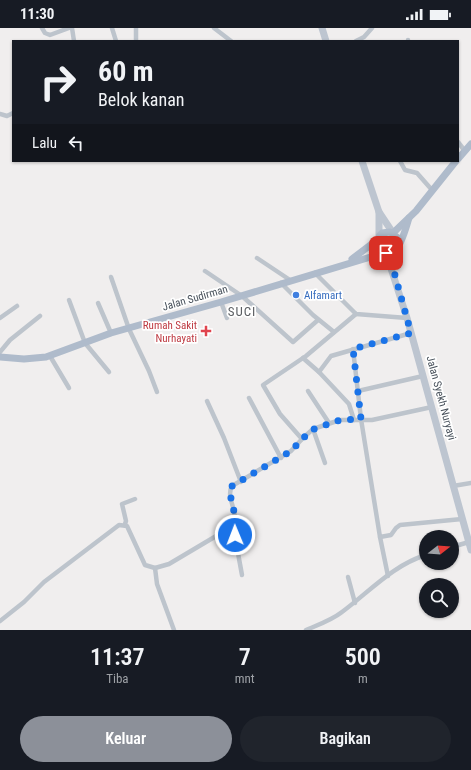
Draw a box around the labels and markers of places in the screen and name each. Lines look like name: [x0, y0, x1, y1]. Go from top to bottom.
pin: [369, 236, 403, 270]
place label: Alfamart: [304, 289, 342, 302]
marker: Alfamart: [291, 290, 301, 300]
place label: Rumah Sakit Nurhayati: [143, 319, 197, 345]
marker: Rumah Sakit Nurhayati: [200, 325, 212, 337]

